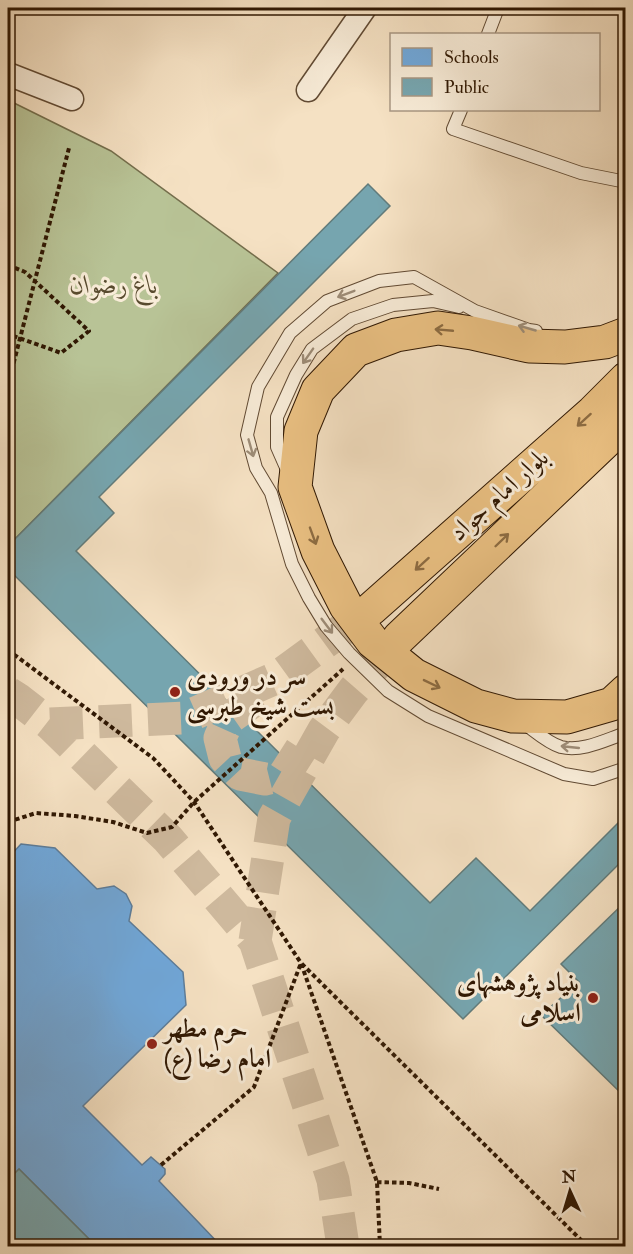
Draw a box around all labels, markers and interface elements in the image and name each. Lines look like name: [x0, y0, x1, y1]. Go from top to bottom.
legend: [390, 33, 600, 111]
text: Schools: [444, 46, 499, 69]
text: Public: [444, 76, 489, 99]
park label: باغ رضوان: [70, 269, 158, 306]
one-way arrow: [337, 289, 356, 300]
one-way arrow: [518, 322, 537, 334]
one-way arrow: [435, 324, 455, 335]
one-way arrow: [302, 347, 314, 363]
one-way arrow: [576, 413, 591, 427]
one-way arrow: [246, 438, 257, 457]
street label: بلوار امام جواد: [442, 442, 560, 553]
one-way arrow: [308, 527, 319, 545]
one-way arrow: [495, 532, 510, 547]
one-way arrow: [415, 557, 430, 571]
one-way arrow: [320, 618, 333, 634]
place label: سر در ورودی بست شیخ طبرسی: [187, 661, 334, 730]
one-way arrow: [422, 679, 440, 691]
marker: سر در ورودی بست شیخ طبرسی: [168, 685, 182, 699]
one-way arrow: [560, 741, 580, 752]
place label: بنیاد پژوهشهای اسلامی: [457, 967, 581, 1029]
marker: بنیاد پژوهشهای اسلامی: [586, 991, 600, 1005]
place label: حرم مطهر امام رضا (ع): [161, 1013, 271, 1081]
marker: حرم مطهر امام رضا (ع): [145, 1037, 159, 1051]
north arrow: [540, 1161, 600, 1221]
text: N: [560, 1167, 578, 1188]

